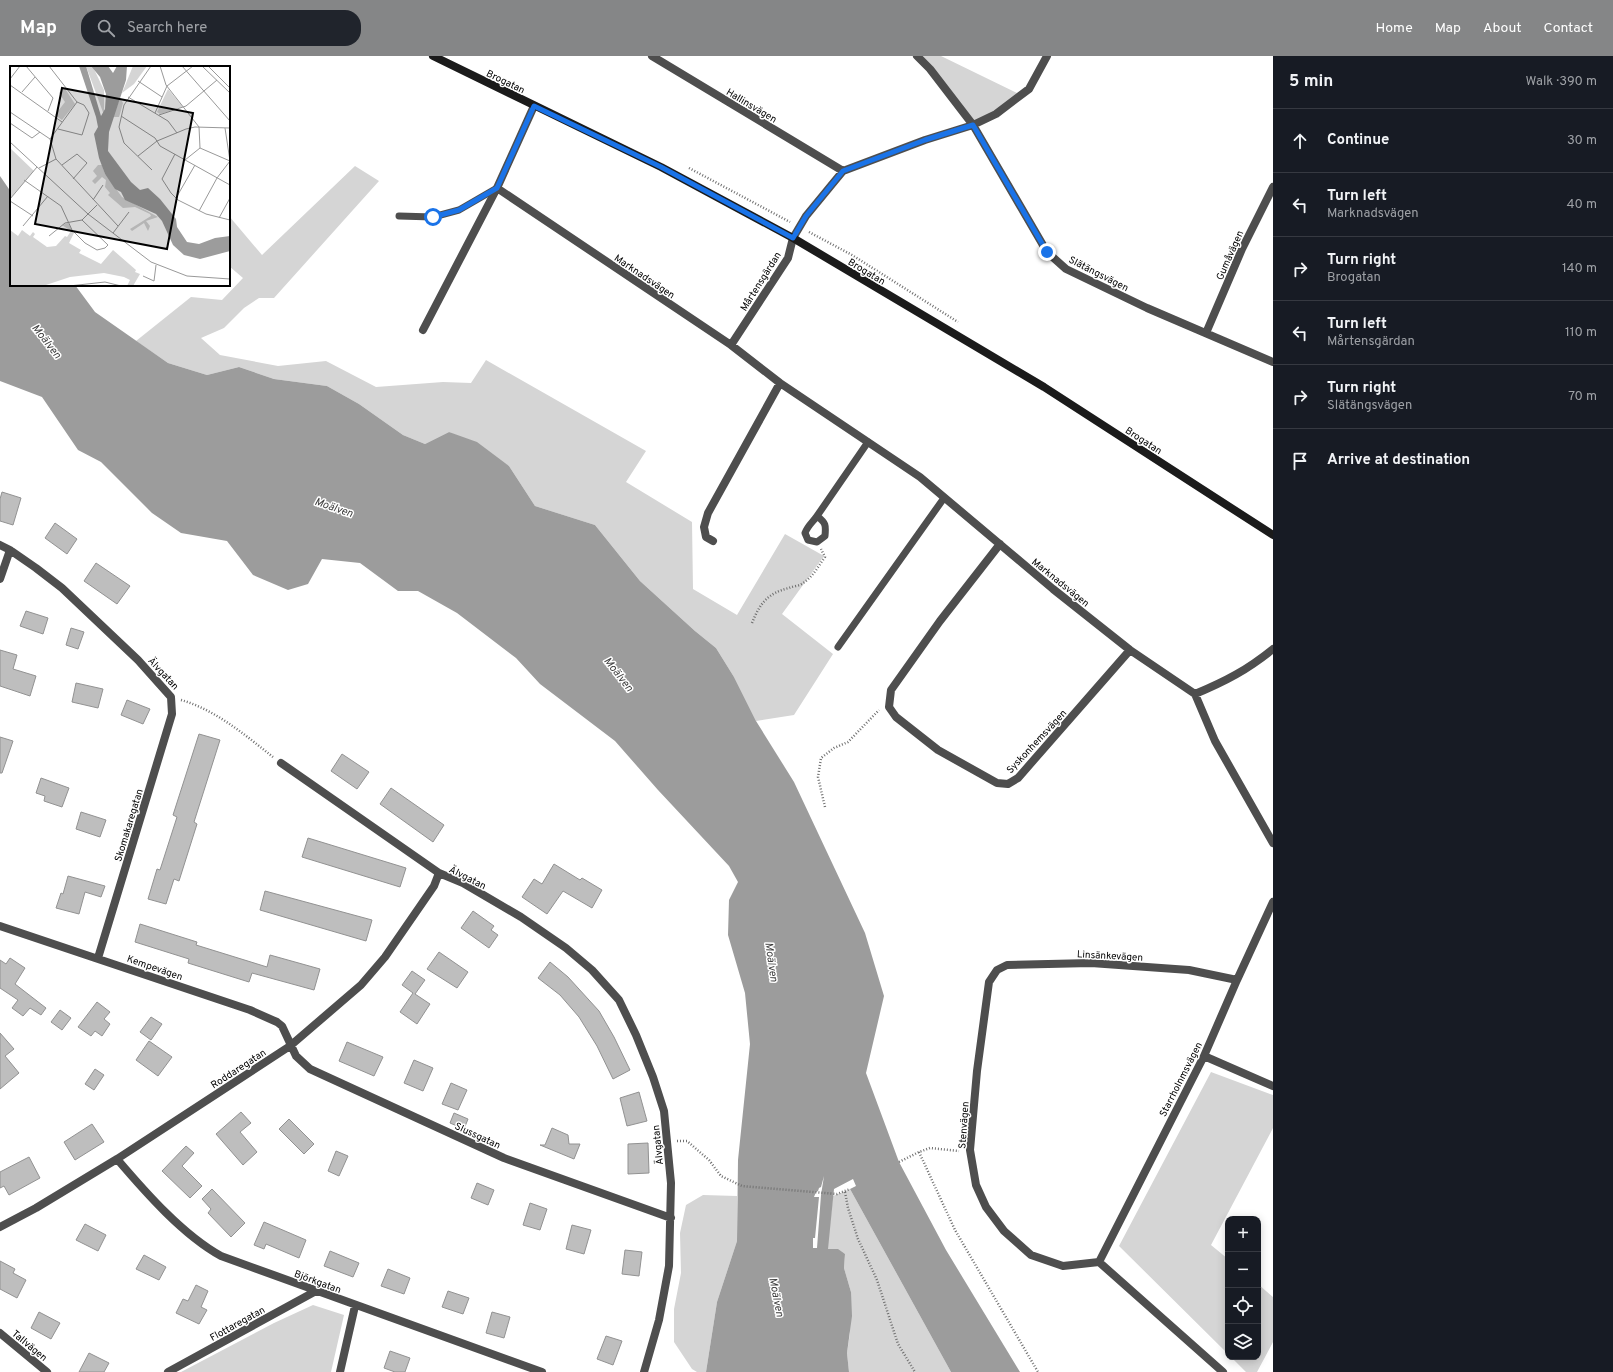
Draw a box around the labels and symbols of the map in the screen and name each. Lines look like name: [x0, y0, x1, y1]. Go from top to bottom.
inset map: [10, 66, 230, 286]
street label: Brogatan: [484, 67, 527, 97]
street label: Hallinsvägen: [724, 86, 779, 126]
route start: [424, 208, 442, 226]
street label: Gumåvägen: [1214, 229, 1247, 282]
route end: [1038, 243, 1056, 261]
street label: Mårtensgärdan: [738, 250, 785, 314]
street label: Marknadsvägen: [611, 252, 677, 302]
street label: Slätängsvägen: [1066, 254, 1130, 295]
street label: Brogatan: [845, 256, 887, 289]
water label: Moälven: [28, 322, 64, 362]
street label: Brogatan: [1122, 425, 1164, 458]
water label: Moälven: [313, 495, 355, 521]
street label: Marknadsvägen: [1029, 556, 1092, 610]
street label: Älvgatan: [145, 655, 181, 693]
water label: Moälven: [600, 655, 636, 695]
street label: Syskonhemsvägen: [1004, 707, 1070, 777]
street label: Skomakaregatan: [112, 787, 147, 863]
street label: Älvgatan: [447, 863, 488, 893]
water label: Moälven: [761, 941, 781, 983]
street label: Linsänkevägen: [1076, 948, 1143, 965]
street label: Kempevägen: [125, 953, 184, 984]
street label: Starrholnmsvägen: [1157, 1040, 1206, 1119]
street label: Roddaregatan: [209, 1047, 269, 1092]
street label: Stenvägen: [956, 1101, 973, 1149]
street label: Slussgatan: [452, 1120, 502, 1153]
street label: Älvgatan: [650, 1124, 667, 1165]
street label: Björkgatan: [292, 1268, 343, 1297]
water label: Moälven: [765, 1276, 787, 1318]
street label: Flottaregatan: [208, 1304, 268, 1345]
street label: Tallvägen: [9, 1327, 50, 1365]

